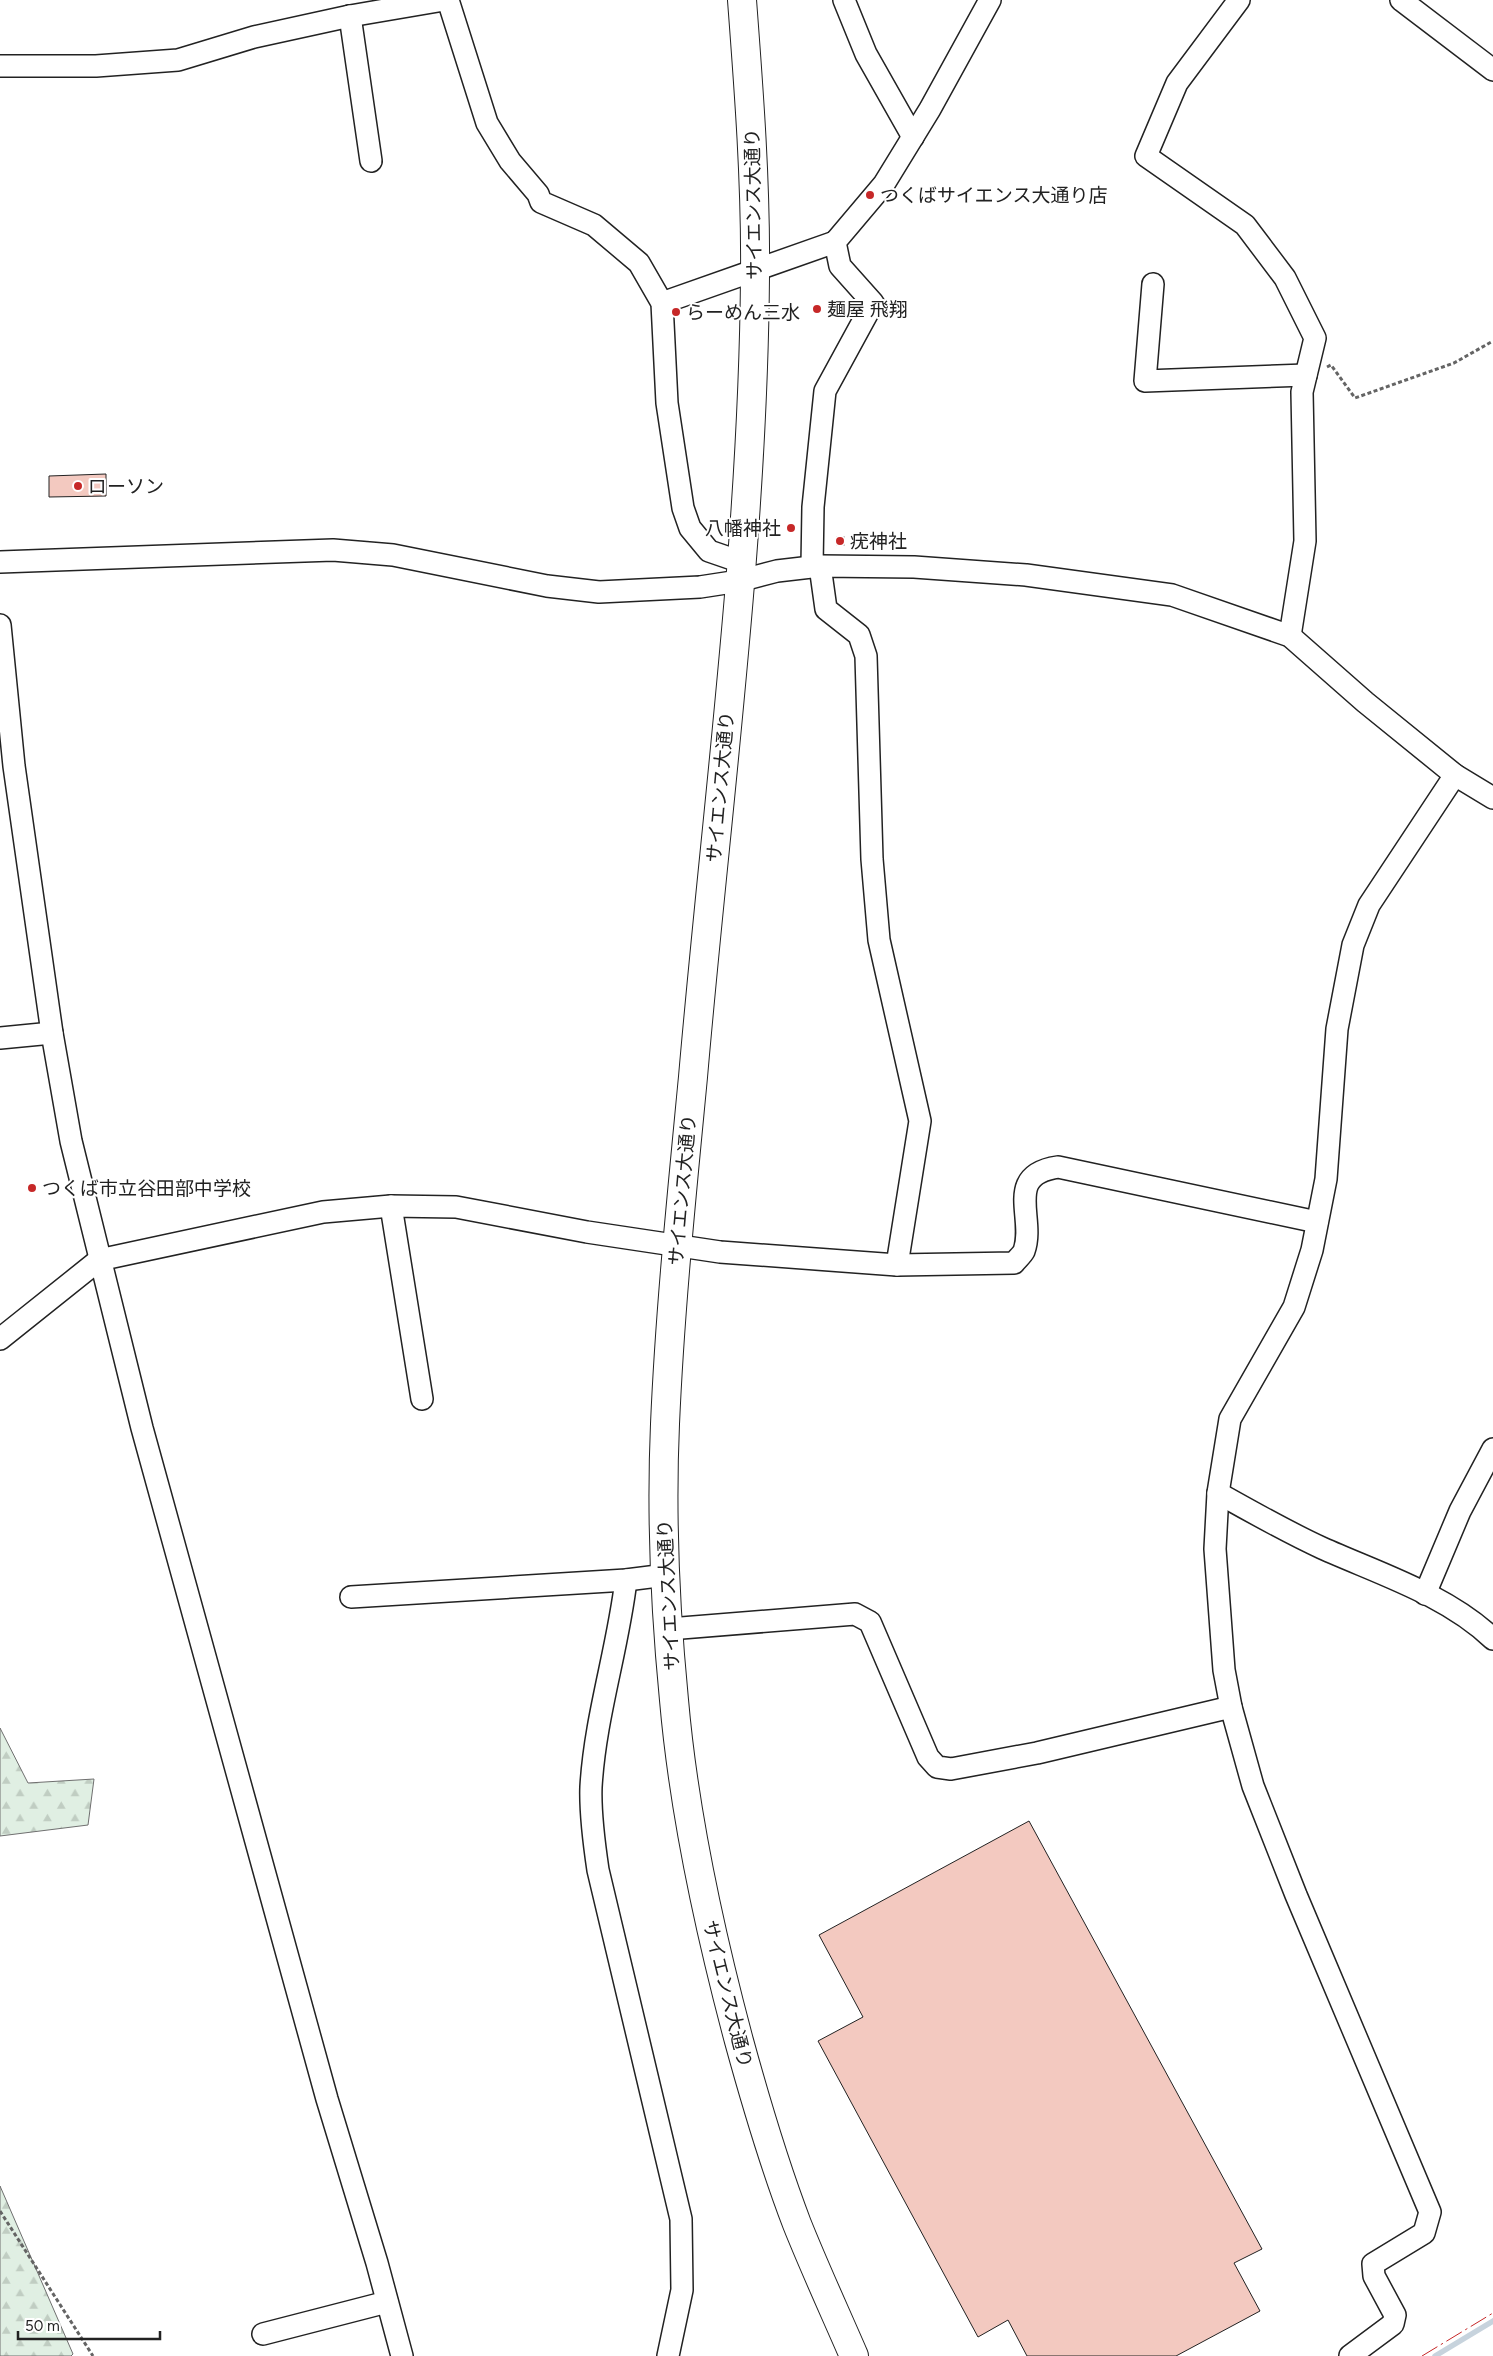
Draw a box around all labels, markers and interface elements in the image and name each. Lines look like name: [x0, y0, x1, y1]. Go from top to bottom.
street label: サイエンス大通り: [741, 128, 766, 280]
place label: つくばサイエンス大通り店: [880, 184, 1107, 207]
marker: つくばサイエンス大通り店: [864, 189, 876, 201]
place label: 麺屋 飛翔: [827, 298, 908, 321]
place label: らーめん三水: [686, 301, 800, 324]
marker: 麺屋 飛翔: [811, 303, 823, 315]
marker: らーめん三水: [670, 306, 682, 318]
place label: ローソン: [88, 475, 164, 498]
marker: ローソン: [72, 480, 84, 492]
place label: 八幡神社: [705, 517, 781, 540]
marker: 八幡神社: [785, 522, 797, 534]
place label: 疣神社: [850, 530, 907, 553]
marker: 疣神社: [834, 535, 846, 547]
street label: サイエンス大通り: [702, 711, 739, 863]
street label: サイエンス大通り: [664, 1114, 701, 1266]
place label: つくば市立谷田部中学校: [42, 1177, 251, 1200]
marker: つくば市立谷田部中学校: [26, 1182, 38, 1194]
street label: サイエンス大通り: [653, 1519, 684, 1671]
street label: サイエンス大通り: [698, 1918, 757, 2070]
scale bar: [18, 2308, 160, 2340]
text: 50 m: [25, 2317, 60, 2335]

